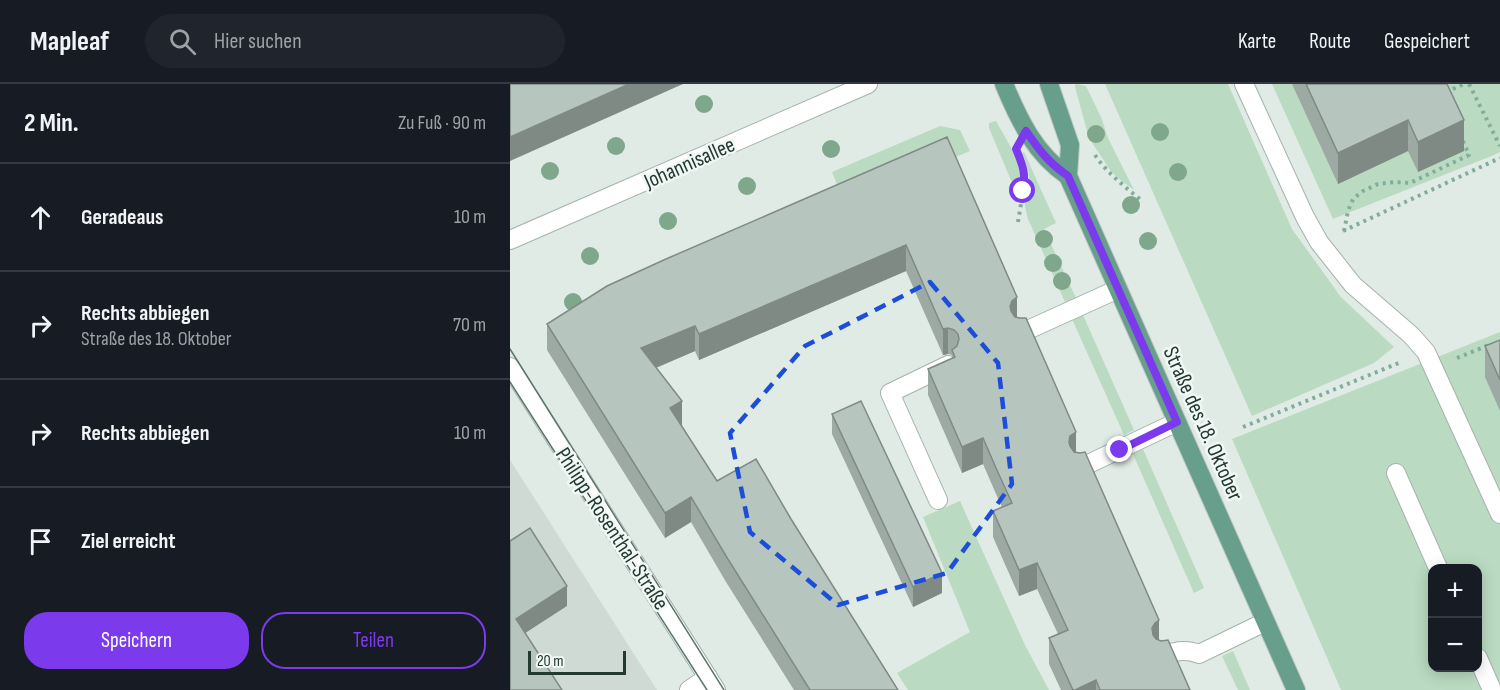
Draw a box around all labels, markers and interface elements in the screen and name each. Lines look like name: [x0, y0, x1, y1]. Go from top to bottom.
search box: [145, 14, 565, 68]
text: Mapleaf: [30, 25, 109, 58]
icon: search: [166, 25, 199, 58]
text: Hier suchen: [214, 28, 302, 55]
text: Karte: [1238, 29, 1276, 54]
text: Route: [1309, 29, 1351, 54]
text: Gespeichert: [1384, 29, 1470, 54]
text: 2 Min.: [24, 108, 79, 139]
text: Zu Fuß · 90 m: [398, 111, 486, 135]
street label: Johannisallee: [639, 131, 739, 196]
route start: [1009, 177, 1035, 203]
icon: ahead: [24, 201, 57, 234]
text: Geradeaus: [81, 204, 164, 231]
text: 10 m: [454, 205, 486, 229]
text: Rechts abbiegen: [81, 300, 210, 327]
icon: right: [24, 309, 57, 342]
text: 70 m: [453, 313, 486, 337]
text: Straße des 18. Oktober: [81, 327, 232, 351]
street label: Straße des 18. Oktober: [1157, 342, 1249, 505]
icon: right: [24, 417, 57, 450]
text: Rechts abbiegen: [81, 420, 210, 447]
text: 10 m: [454, 421, 486, 445]
route end: [1106, 436, 1132, 462]
street label: Philipp-Rosenthal-Straße: [549, 442, 674, 615]
icon: arrive: [24, 525, 57, 558]
text: Ziel erreicht: [81, 528, 176, 555]
map controls: [1428, 564, 1482, 672]
button: +: [1428, 564, 1482, 618]
button: Speichern: [24, 612, 249, 669]
button: Teilen: [261, 612, 486, 669]
button: −: [1428, 618, 1482, 672]
scale bar: [528, 648, 626, 676]
text: 20 m: [537, 652, 564, 671]

